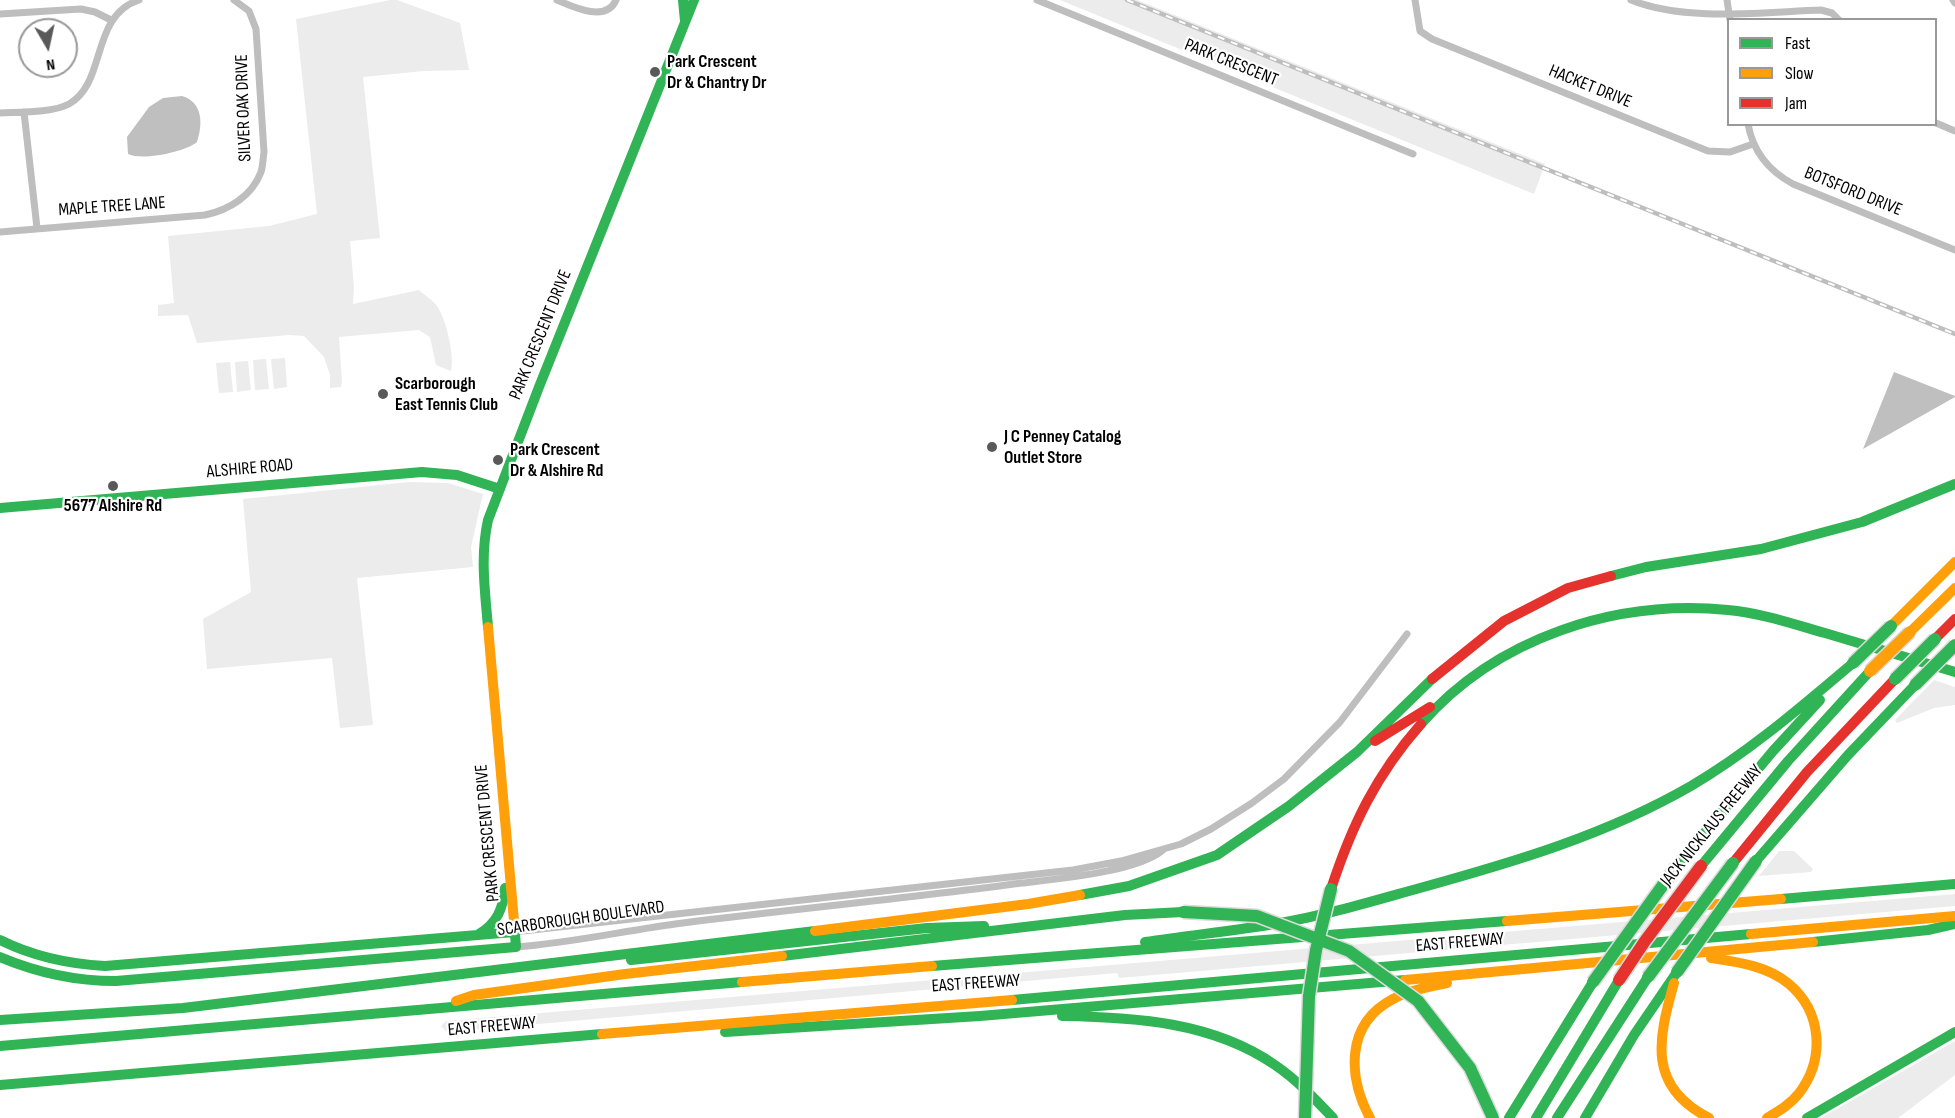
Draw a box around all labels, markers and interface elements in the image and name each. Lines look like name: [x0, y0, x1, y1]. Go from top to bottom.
north arrow: [18, 18, 78, 78]
legend: [1727, 18, 1937, 126]
text: Fast: [1785, 33, 1810, 54]
street label: PARK CRESCENT: [1181, 34, 1281, 92]
place label: Park Crescent Dr & Chantry Dr: [667, 51, 767, 94]
text: N: [45, 54, 56, 74]
street label: SILVER OAK DRIVE: [231, 54, 257, 162]
street label: HACKET DRIVE: [1545, 61, 1635, 113]
text: Slow: [1785, 63, 1814, 84]
marker: Park Crescent Dr & Chantry Dr: [648, 65, 662, 79]
text: Jam: [1785, 93, 1807, 114]
street label: BOTSFORD DRIVE: [1801, 163, 1905, 221]
street label: MAPLE TREE LANE: [58, 192, 166, 222]
street label: PARK CRESCENT DRIVE: [505, 267, 577, 403]
place label: Scarborough East Tennis Club: [395, 373, 498, 416]
marker: Scarborough East Tennis Club: [376, 387, 390, 401]
place label: J C Penney Catalog Outlet Store: [1004, 426, 1121, 468]
place label: Park Crescent Dr & Alshire Rd: [510, 439, 603, 482]
marker: J C Penney Catalog Outlet Store: [985, 440, 999, 454]
marker: Park Crescent Dr & Alshire Rd: [491, 453, 505, 467]
street label: ALSHIRE ROAD: [206, 454, 294, 484]
marker: 5677 Alshire Rd: [106, 479, 120, 493]
place label: 5677 Alshire Rd: [64, 495, 162, 517]
street label: JACK NICKLAUS FREEWAY: [1656, 761, 1768, 891]
street label: PARK CRESCENT DRIVE: [471, 763, 505, 903]
street label: SCARBOROUGH BOULEVARD: [496, 897, 666, 941]
street label: EAST FREEWAY: [1415, 928, 1505, 958]
street label: EAST FREEWAY: [931, 970, 1021, 998]
street label: EAST FREEWAY: [447, 1012, 537, 1042]

